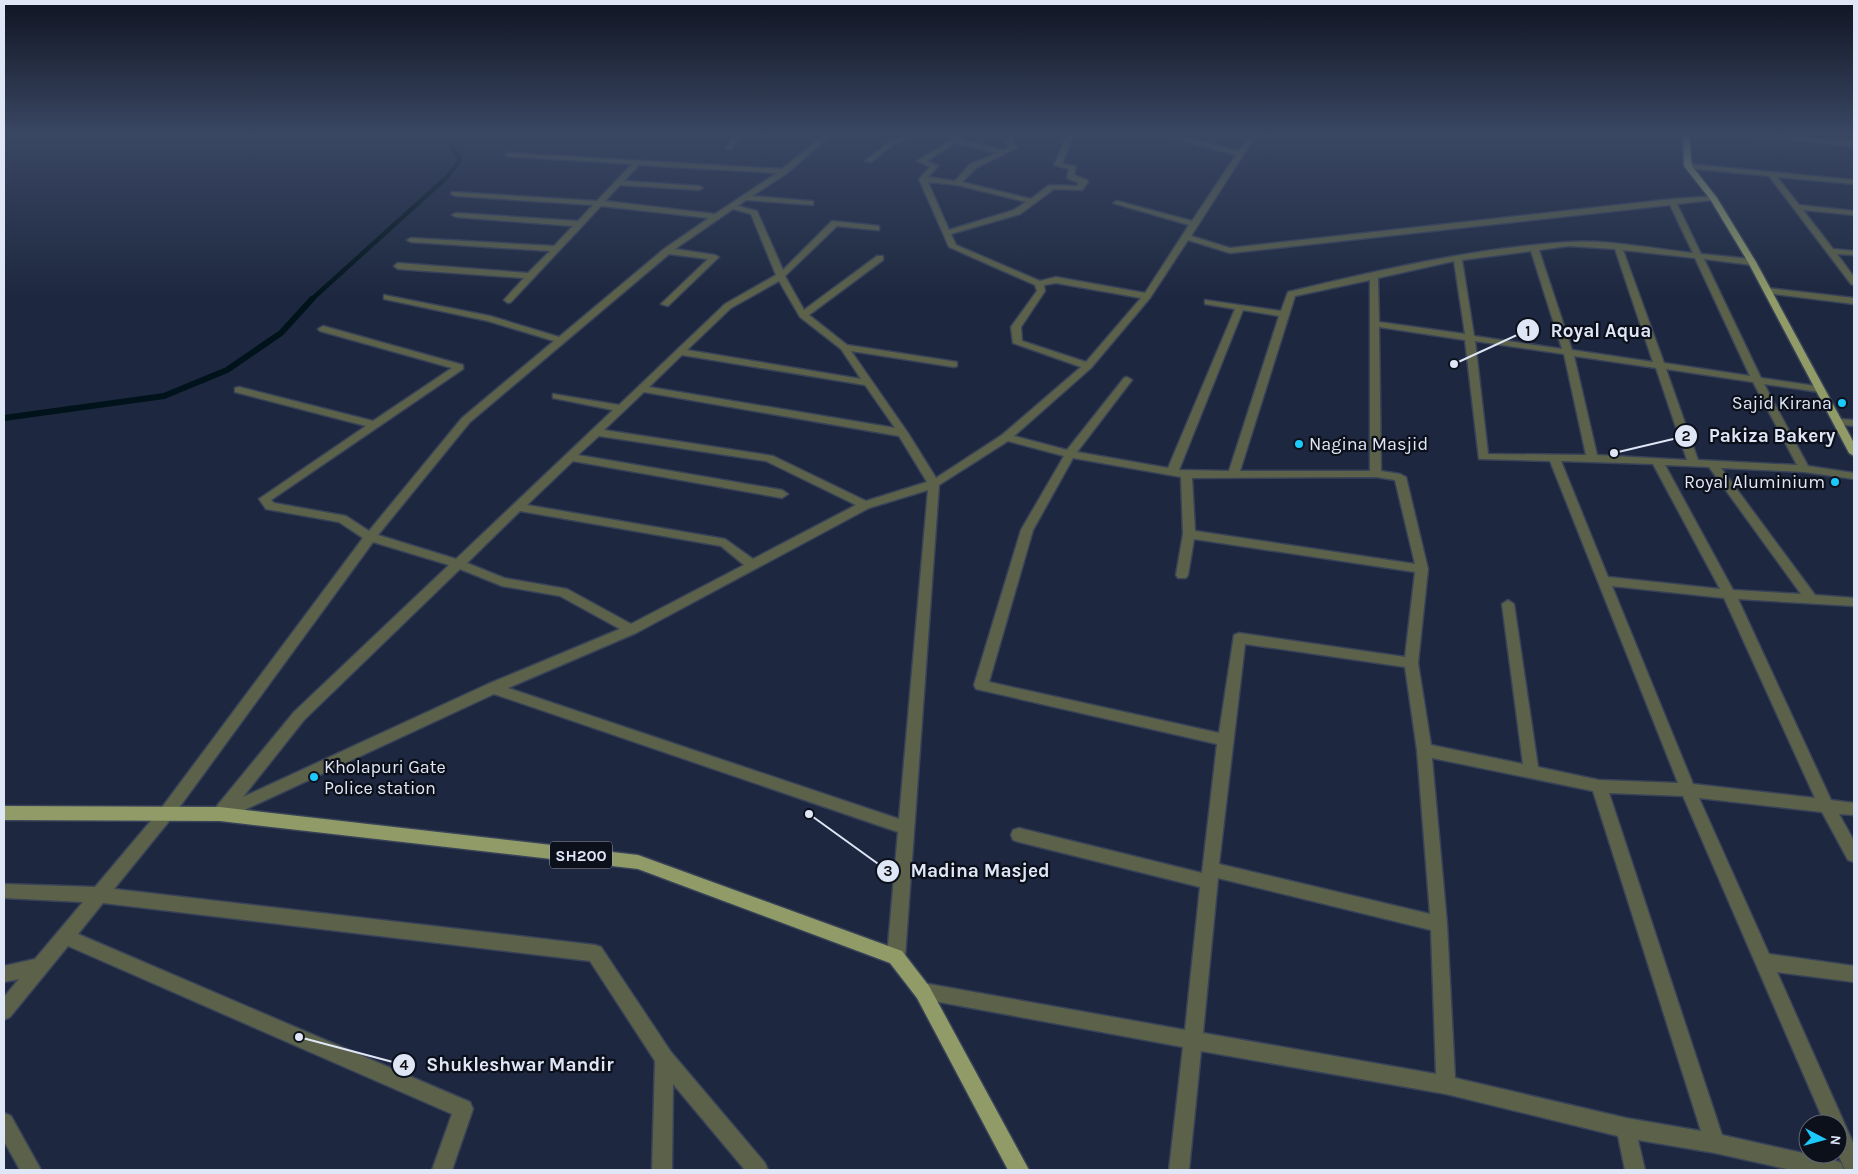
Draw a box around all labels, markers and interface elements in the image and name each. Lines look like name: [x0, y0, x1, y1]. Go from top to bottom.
callout: Royal Aqua: [1515, 313, 1661, 347]
text: Royal Aqua: [1551, 320, 1651, 342]
text: 1: [1525, 322, 1531, 340]
place label: Sajid Kirana: [1732, 392, 1832, 414]
marker: Sajid Kirana: [1836, 397, 1848, 409]
callout: Pakiza Bakery: [1673, 419, 1845, 453]
text: Pakiza Bakery: [1709, 425, 1836, 447]
text: 2: [1681, 427, 1691, 445]
place label: Nagina Masjid: [1309, 433, 1428, 455]
marker: Nagina Masjid: [1293, 438, 1305, 450]
place label: Royal Aluminium: [1684, 471, 1825, 493]
marker: Royal Aluminium: [1829, 476, 1841, 488]
place label: Kholapuri Gate Police station: [324, 756, 446, 799]
marker: Kholapuri Gate Police station: [308, 771, 320, 783]
road number: SH200: [550, 842, 612, 868]
callout: Madina Masjed: [875, 854, 1060, 888]
text: Madina Masjed: [910, 860, 1050, 882]
text: 3: [883, 862, 893, 880]
callout: Shukleshwar Mandir: [391, 1048, 624, 1082]
text: Shukleshwar Mandir: [426, 1054, 614, 1076]
text: 4: [400, 1056, 409, 1074]
north arrow: [1798, 1114, 1848, 1164]
text: N: [1826, 1134, 1844, 1146]

